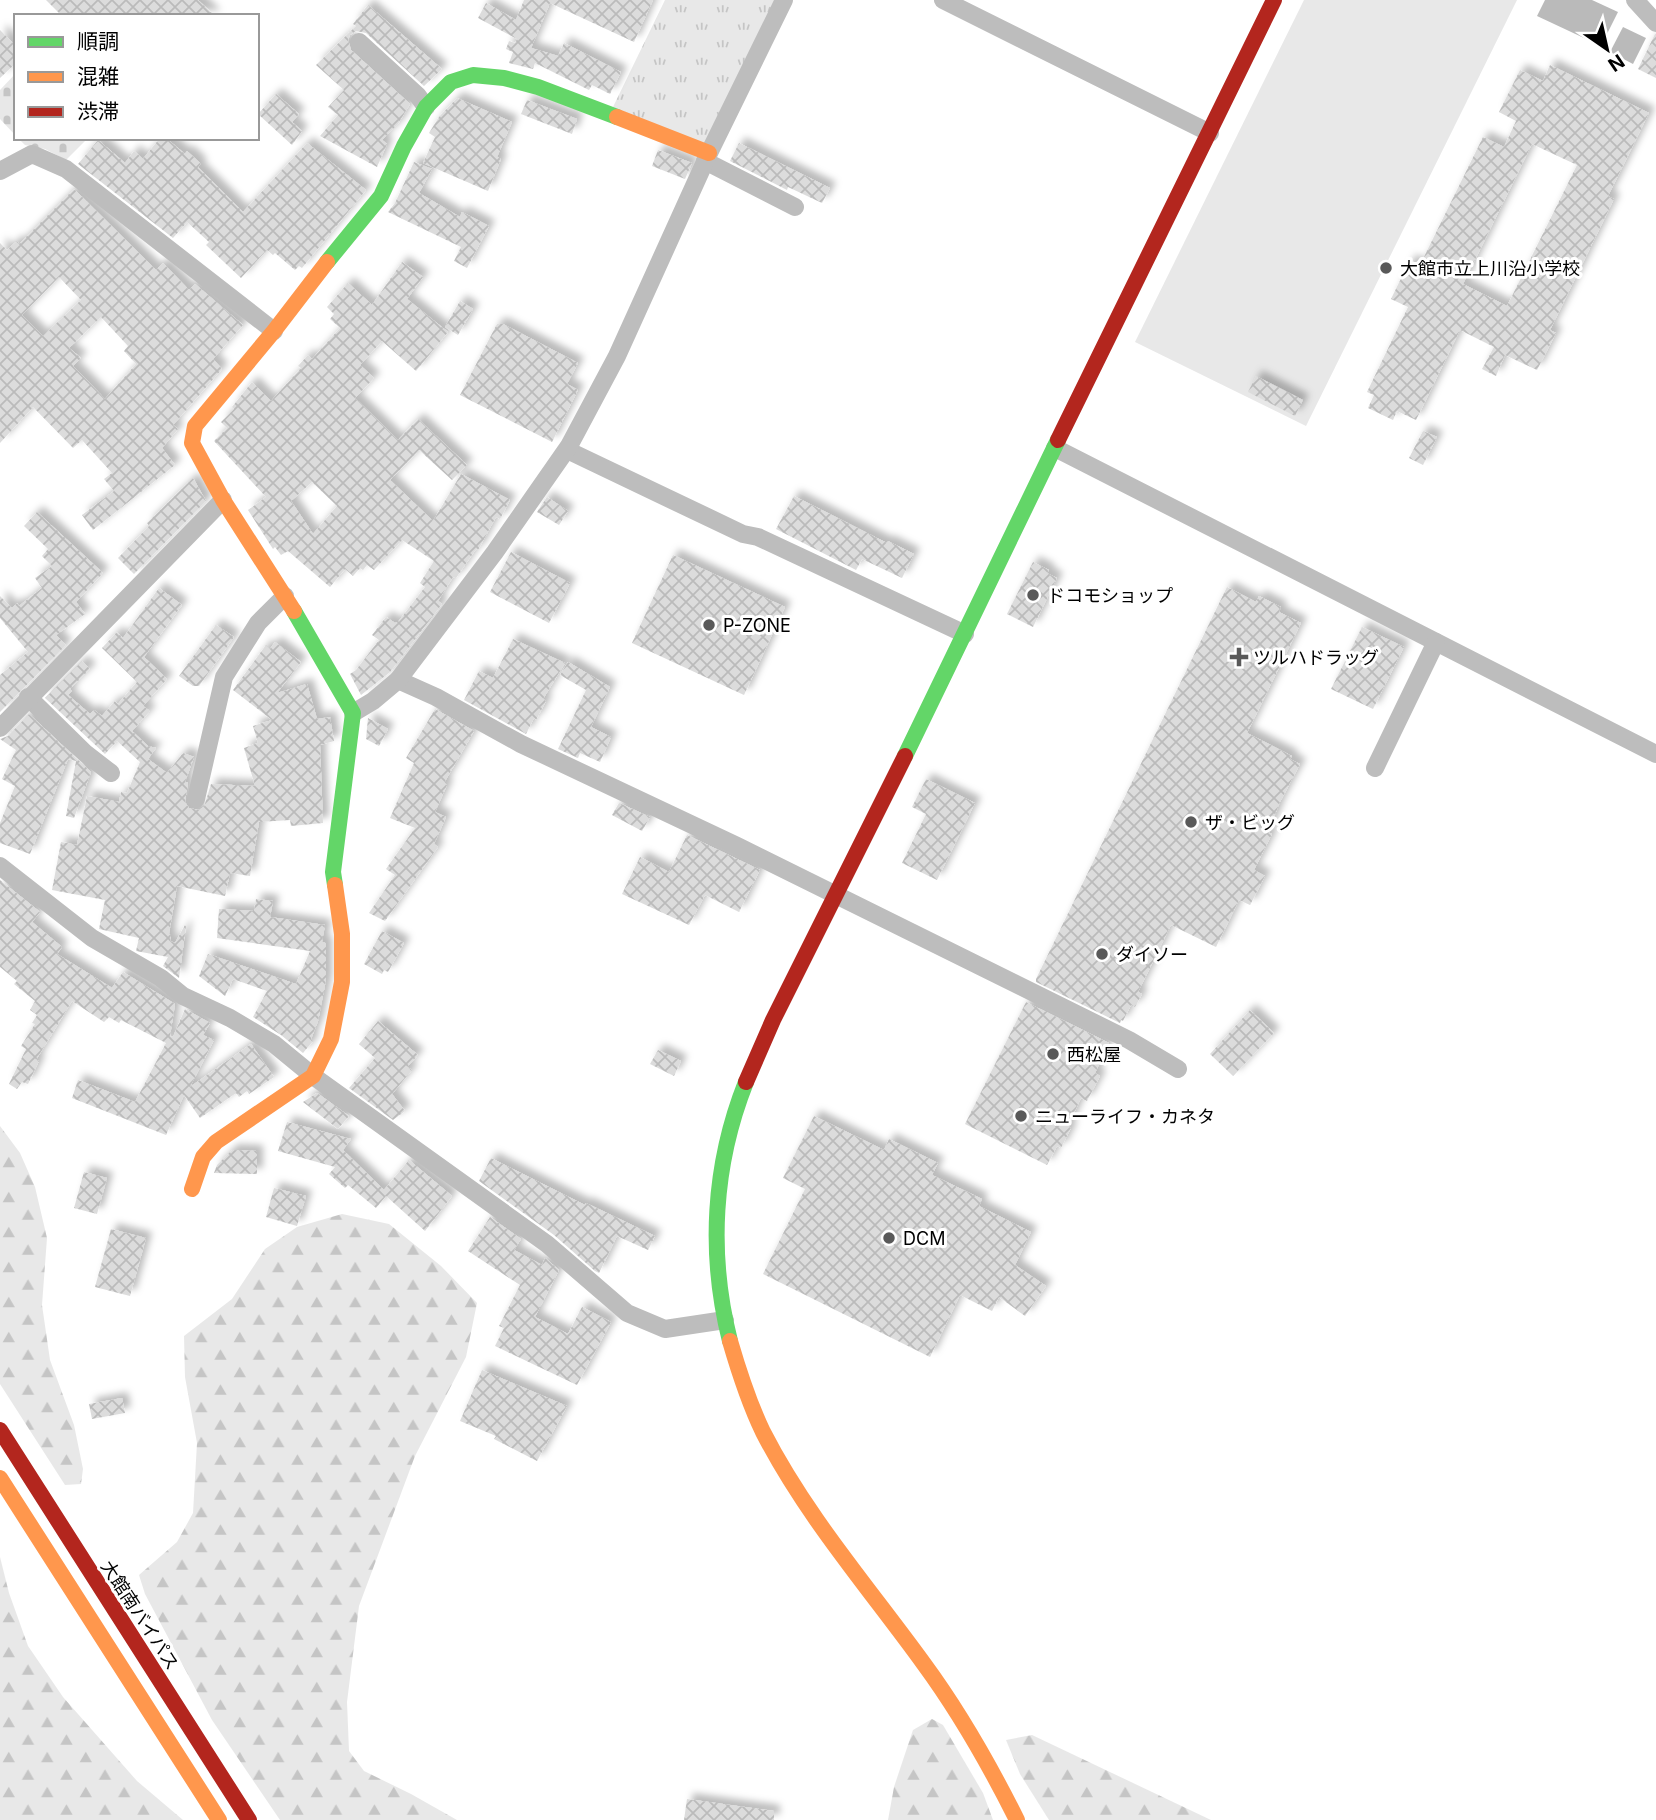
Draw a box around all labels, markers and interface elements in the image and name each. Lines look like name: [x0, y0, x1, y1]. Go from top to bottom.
legend: [14, 14, 259, 140]
north arrow: [1572, 14, 1642, 84]
text: 順調: [77, 29, 119, 54]
text: N: [1604, 49, 1629, 76]
text: 混雑: [77, 64, 119, 89]
text: 渋滞: [77, 99, 119, 124]
place label: 大館市立上川沿小学校: [1400, 258, 1580, 279]
marker: 大館市立上川沿小学校: [1378, 260, 1394, 276]
place label: ドコモショップ: [1047, 585, 1173, 606]
marker: ドコモショップ: [1025, 587, 1041, 603]
place label: P-ZONE: [723, 615, 791, 636]
marker: P-ZONE: [701, 617, 717, 633]
place label: ツルハドラッグ: [1253, 647, 1379, 668]
marker: ツルハドラッグ: [1231, 649, 1247, 665]
place label: ザ・ビッグ: [1205, 812, 1295, 833]
marker: ザ・ビッグ: [1183, 814, 1199, 830]
place label: ダイソー: [1116, 944, 1188, 965]
marker: ダイソー: [1094, 946, 1110, 962]
place label: 西松屋: [1067, 1044, 1121, 1065]
marker: 西松屋: [1045, 1046, 1061, 1062]
place label: ニューライフ・カネタ: [1035, 1106, 1215, 1127]
marker: ニューライフ・カネタ: [1013, 1108, 1029, 1124]
place label: DCM: [903, 1228, 945, 1249]
marker: DCM: [881, 1230, 897, 1246]
street label: 大館南バイパス: [97, 1557, 183, 1673]

